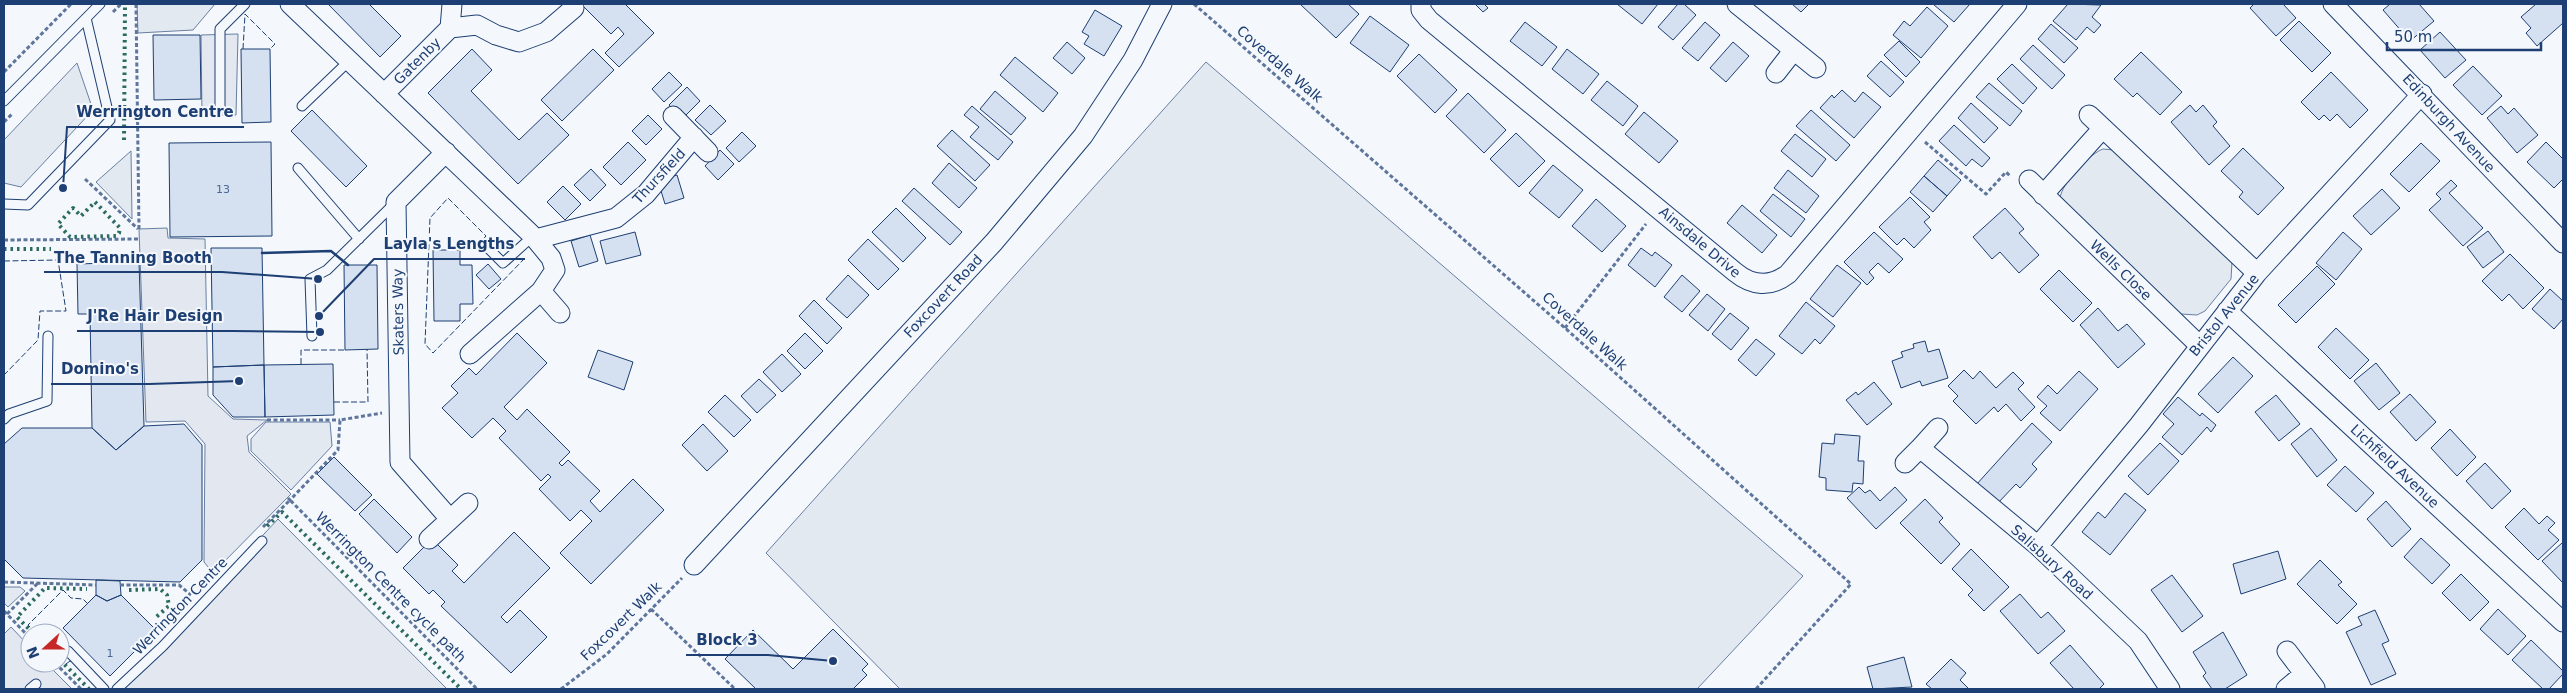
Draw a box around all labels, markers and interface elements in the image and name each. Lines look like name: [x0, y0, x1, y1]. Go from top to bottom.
scale bar: [2387, 20, 2541, 52]
street label: Coverdale Walk: [1234, 22, 1327, 106]
text: 50 m: [2394, 28, 2432, 46]
street label: Gatenby: [390, 34, 444, 88]
street label: Edinburgh Avenue: [2400, 71, 2498, 175]
callout: Werrington Centre: [67, 97, 244, 127]
text: Werrington Centre: [76, 103, 234, 121]
street label: Thursfield: [629, 145, 689, 208]
house number: 13: [216, 183, 230, 196]
street label: Ainsdale Drive: [1656, 203, 1744, 281]
callout: Layla's Lengths: [374, 229, 525, 259]
text: Layla's Lengths: [384, 235, 515, 253]
street label: Wells Close: [2087, 237, 2155, 303]
callout: The Tanning Booth: [44, 242, 222, 272]
text: The Tanning Booth: [54, 249, 212, 267]
street label: Foxcovert Road: [900, 251, 986, 341]
street label: Skaters Way: [389, 268, 407, 356]
street label: Bristol Avenue: [2186, 271, 2262, 359]
street label: Coverdale Walk: [1539, 289, 1631, 374]
callout: J'Re Hair Design: [77, 301, 233, 331]
text: J'Re Hair Design: [86, 307, 223, 325]
callout: Domino's: [51, 354, 149, 384]
text: Domino's: [61, 360, 139, 378]
street label: Lichfield Avenue: [2348, 421, 2442, 511]
street label: Werrington Centre cycle path: [313, 509, 469, 665]
street label: Salisbury Road: [2008, 521, 2096, 603]
street label: Werrington Centre: [130, 554, 230, 658]
street label: Foxcovert Walk: [577, 578, 665, 664]
north arrow: [20, 623, 70, 673]
callout: Block 3: [686, 625, 768, 655]
text: Block 3: [696, 631, 758, 649]
text: N: [23, 644, 42, 661]
house number: 1: [107, 647, 114, 660]

